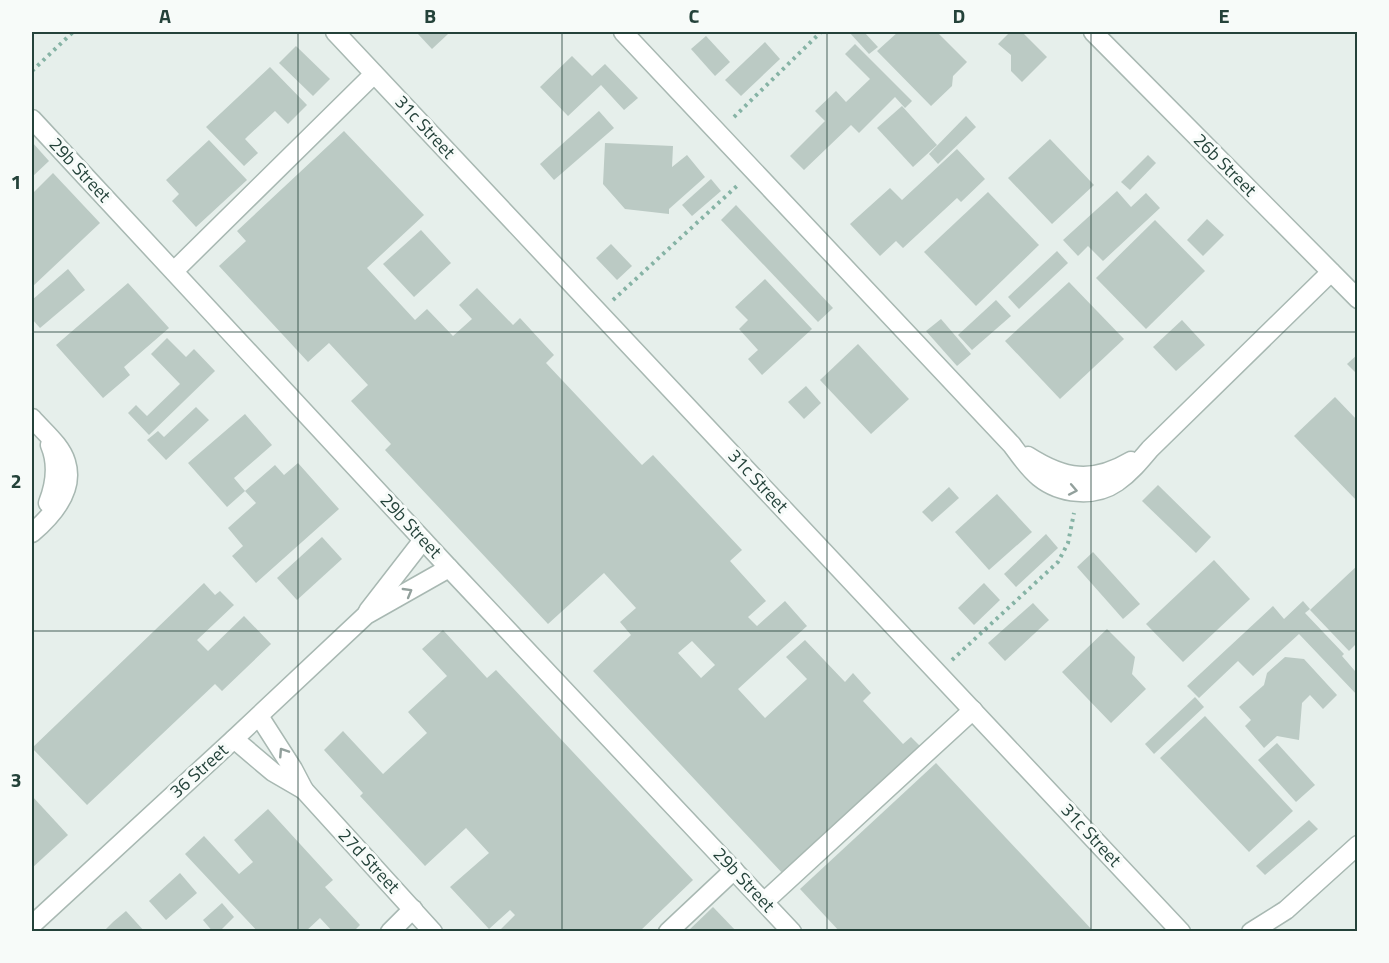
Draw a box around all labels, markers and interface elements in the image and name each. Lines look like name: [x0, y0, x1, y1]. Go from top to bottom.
text: A: [159, 0, 171, 31]
text: B: [424, 0, 436, 31]
text: C: [689, 0, 700, 31]
text: D: [953, 0, 965, 31]
text: E: [1218, 0, 1230, 31]
street label: 31c Street: [389, 89, 462, 165]
street label: 26b Street: [1188, 127, 1264, 203]
street label: 29b Street: [43, 131, 118, 209]
text: 1: [10, 166, 22, 197]
street label: 31c Street: [722, 443, 795, 519]
text: 2: [10, 465, 22, 496]
one-way arrow: [1068, 483, 1078, 496]
street label: 29b Street: [374, 487, 449, 565]
one-way arrow: [402, 588, 412, 599]
street label: 36 Street: [163, 737, 234, 804]
one-way arrow: [278, 748, 290, 758]
text: 3: [10, 764, 22, 795]
street label: 31c Street: [1055, 797, 1128, 873]
street label: 27d Street: [332, 822, 407, 900]
street label: 29b Street: [707, 841, 782, 919]

